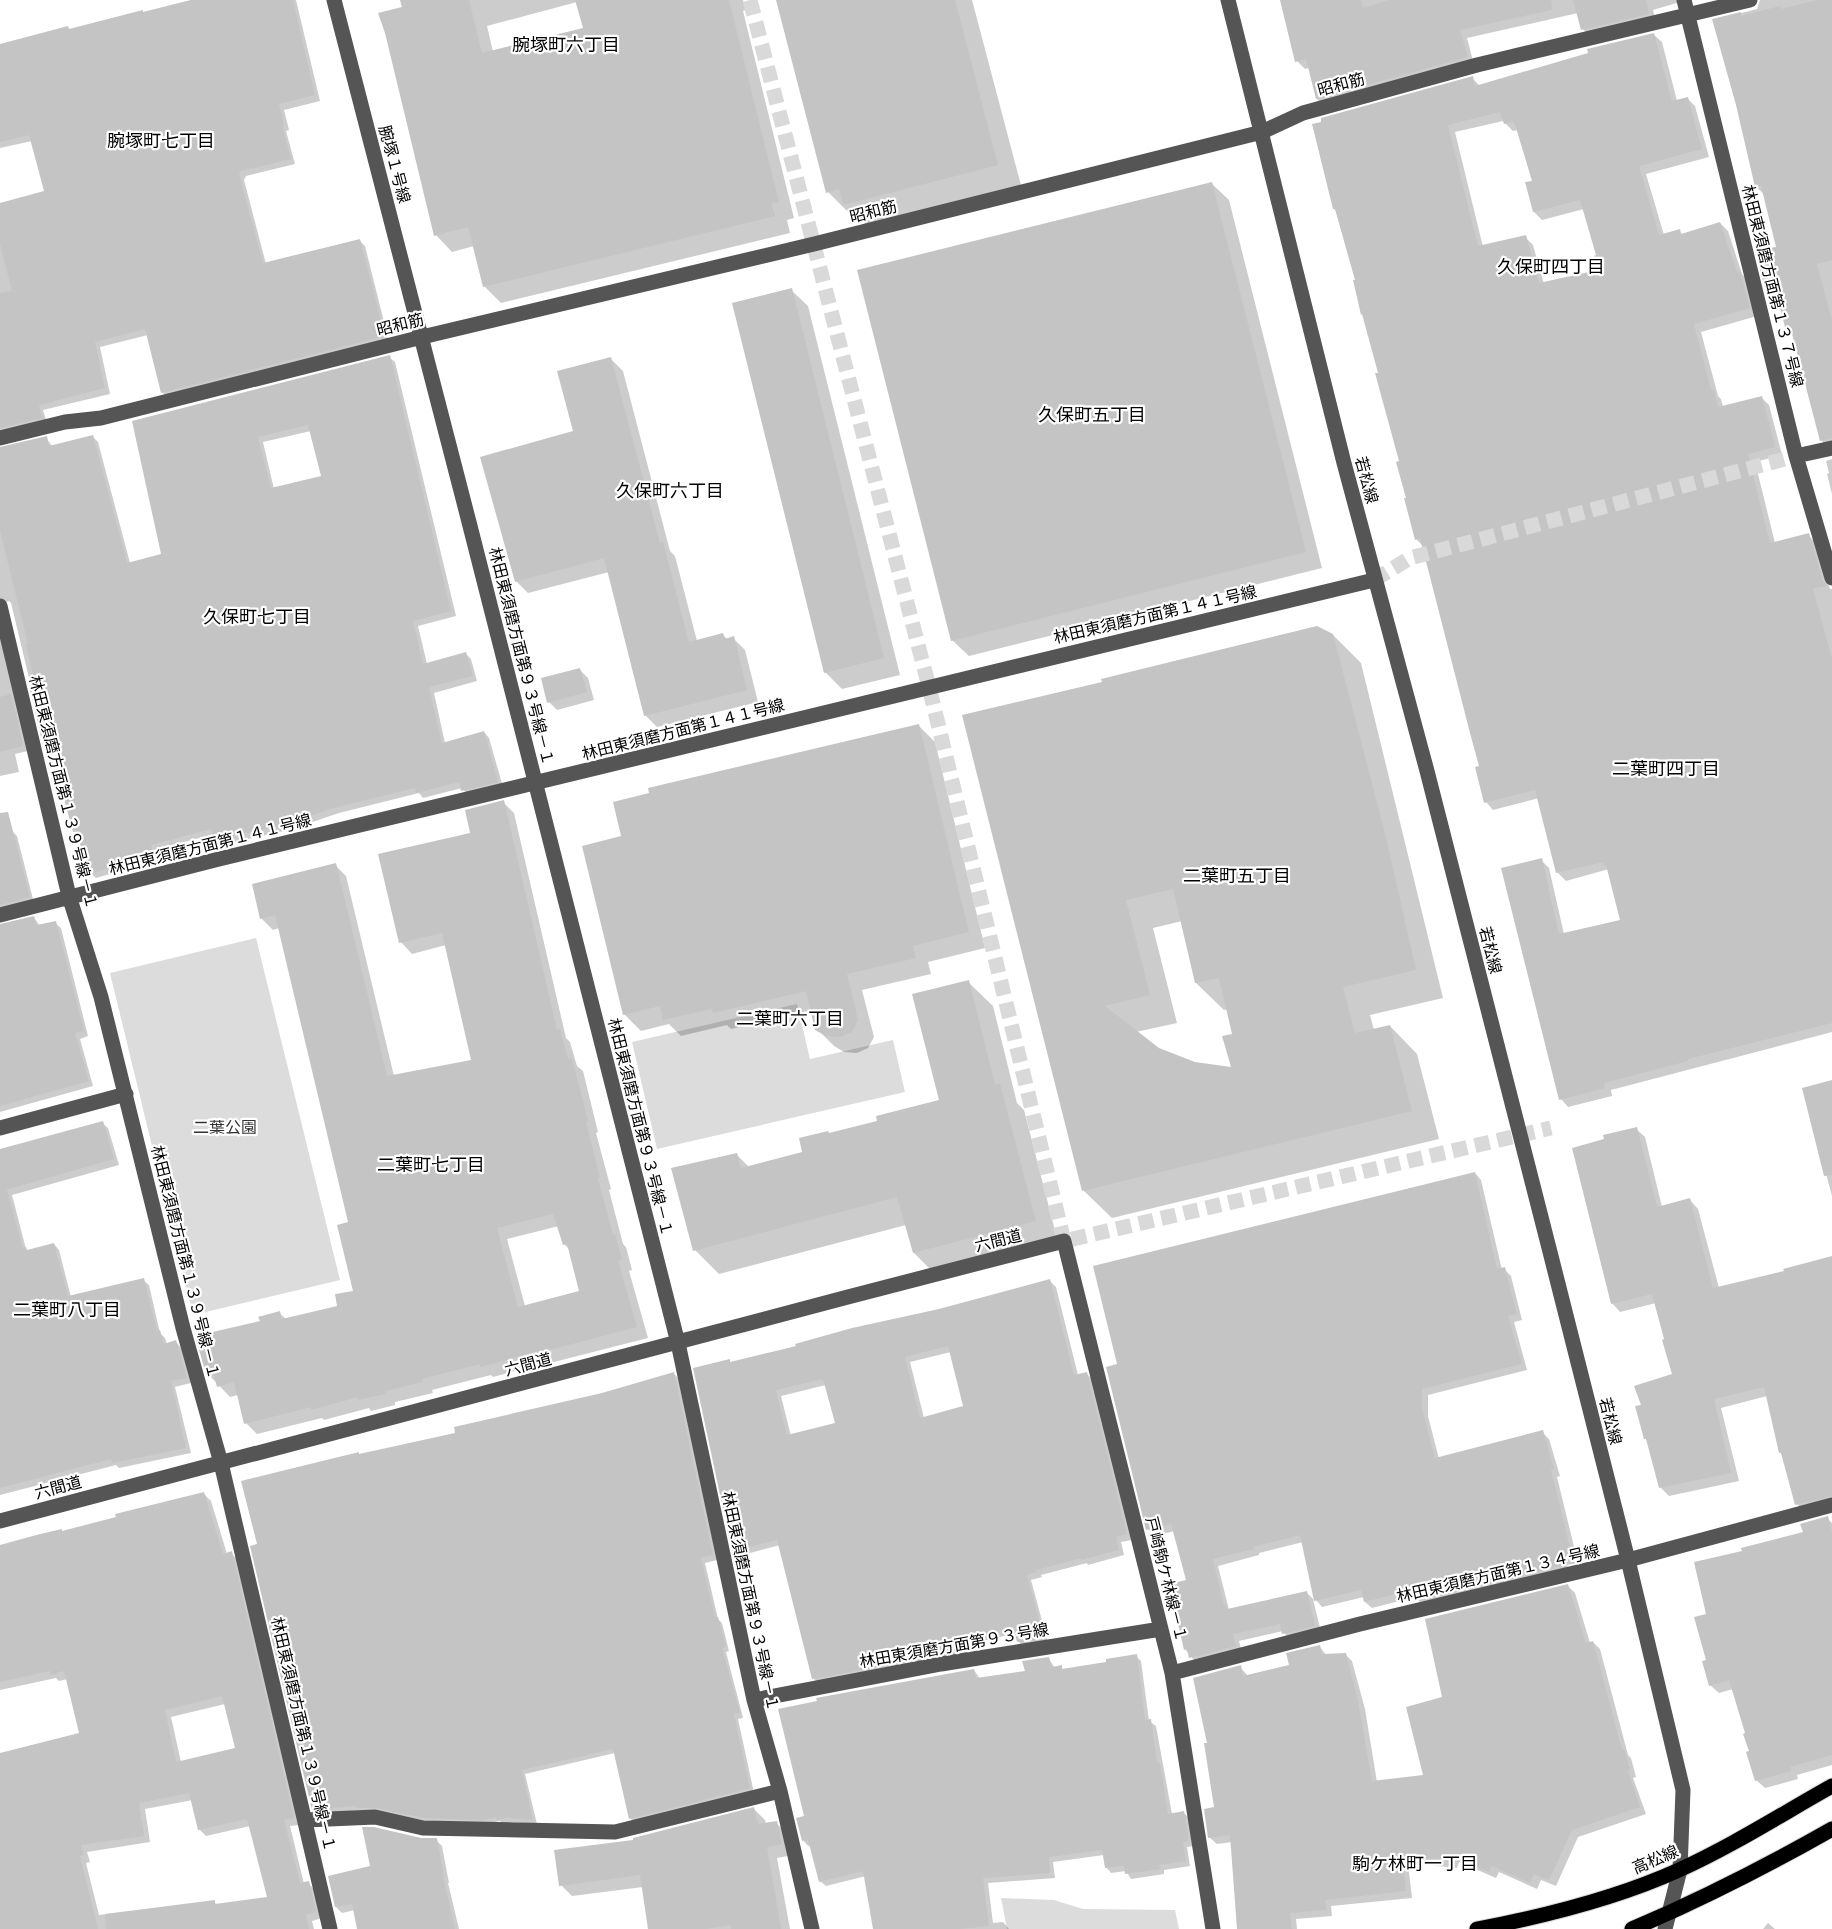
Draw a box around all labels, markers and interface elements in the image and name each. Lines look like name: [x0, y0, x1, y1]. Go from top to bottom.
district label: 腕塚町六丁目: [512, 33, 620, 55]
street label: 昭和筋: [1315, 68, 1367, 99]
street label: 腕塚１号線: [376, 123, 415, 205]
district label: 腕塚町七丁目: [107, 129, 215, 151]
street label: 林田東須磨方面第１３７号線: [1739, 183, 1808, 389]
street label: 昭和筋: [847, 195, 898, 226]
district label: 久保町四丁目: [1497, 255, 1605, 277]
street label: 昭和筋: [374, 308, 425, 339]
district label: 久保町五丁目: [1038, 403, 1146, 425]
street label: 若松線: [1352, 454, 1383, 506]
district label: 久保町六丁目: [616, 479, 724, 501]
street label: 林田東須磨方面第９３号線－１: [486, 545, 559, 767]
street label: 林田東須磨方面第１４１号線: [1051, 581, 1258, 646]
district label: 久保町七丁目: [203, 605, 311, 627]
street label: 林田東須磨方面第１３９号線－１: [26, 673, 103, 911]
street label: 林田東須磨方面第１４１号線: [580, 694, 786, 763]
district label: 二葉町四丁目: [1612, 757, 1720, 779]
street label: 林田東須磨方面第１４１号線: [107, 809, 313, 878]
district label: 二葉町五丁目: [1183, 864, 1291, 886]
street label: 若松線: [1476, 924, 1507, 975]
district label: 二葉町六丁目: [736, 1007, 844, 1029]
street label: 林田東須磨方面第９３号線－１: [605, 1016, 678, 1238]
park label: 二葉公園: [193, 1117, 257, 1136]
street label: 林田東須磨方面第１３９号線－１: [148, 1143, 225, 1381]
district label: 二葉町七丁目: [377, 1153, 485, 1175]
street label: 六間道: [972, 1224, 1023, 1255]
district label: 二葉町八丁目: [13, 1298, 121, 1320]
street label: 六間道: [502, 1348, 554, 1379]
street label: 若松線: [1596, 1395, 1627, 1446]
street label: 六間道: [32, 1471, 84, 1502]
street label: 林田東須磨方面第９３号線－１: [719, 1489, 784, 1712]
street label: 戸崎駒ケ林線－１: [1143, 1514, 1192, 1643]
street label: 林田東須磨方面第１３４号線: [1394, 1540, 1601, 1605]
street label: 林田東須磨方面第１３９号線－１: [268, 1615, 341, 1853]
street label: 林田東須磨方面第９３号線: [858, 1618, 1050, 1671]
street label: 高松線: [1629, 1840, 1681, 1877]
district label: 駒ケ林町一丁目: [1352, 1852, 1478, 1874]

